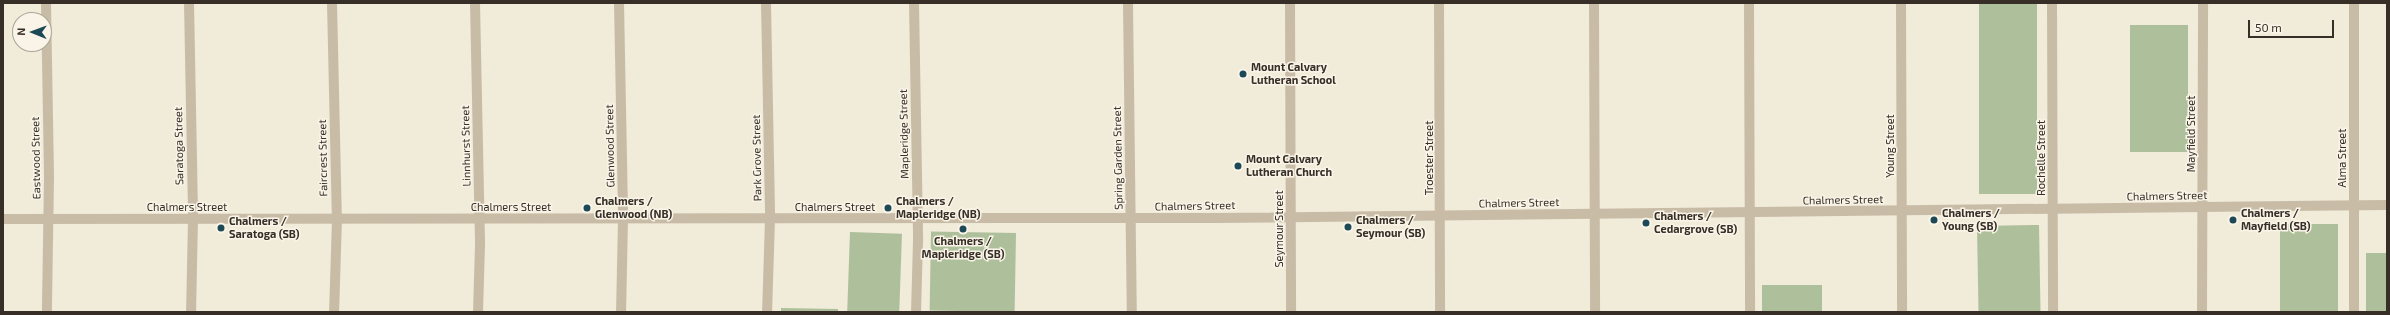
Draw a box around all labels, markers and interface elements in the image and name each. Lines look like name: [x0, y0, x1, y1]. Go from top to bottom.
north arrow: [12, 12, 52, 52]
scale bar: [2250, 12, 2336, 38]
text: 50 m: [2255, 20, 2282, 34]
text: N: [14, 28, 27, 36]
place label: Mount Calvary Lutheran School: [1251, 61, 1336, 87]
marker: Mount Calvary Lutheran School: [1238, 69, 1248, 79]
street label: Mapleridge Street: [897, 89, 911, 179]
street label: Mayfield Street: [2184, 96, 2198, 172]
street label: Glenwood Street: [603, 104, 617, 188]
street label: Linnhurst Street: [459, 105, 473, 187]
street label: Spring Garden Street: [1110, 106, 1126, 210]
street label: Saratoga Street: [172, 107, 186, 185]
street label: Park Grove Street: [750, 114, 764, 202]
street label: Young Street: [1883, 114, 1897, 178]
street label: Eastwood Street: [29, 116, 43, 200]
street label: Faircrest Street: [316, 119, 330, 197]
street label: Rochelle Street: [2034, 120, 2048, 196]
street label: Troester Street: [1422, 121, 1436, 195]
street label: Alma Street: [2335, 129, 2349, 187]
place label: Mount Calvary Lutheran Church: [1246, 153, 1332, 179]
marker: Mount Calvary Lutheran Church: [1233, 161, 1243, 171]
street label: Chalmers Street: [2127, 189, 2207, 203]
street label: Seymour Street: [1272, 190, 1286, 268]
street label: Chalmers Street: [1803, 193, 1883, 207]
place label: Chalmers / Glenwood (NB): [595, 195, 672, 221]
place label: Chalmers / Mapleridge (NB): [896, 195, 980, 221]
street label: Chalmers Street: [1479, 196, 1559, 210]
street label: Chalmers Street: [1155, 199, 1235, 213]
street label: Chalmers Street: [147, 200, 227, 214]
street label: Chalmers Street: [471, 200, 551, 214]
street label: Chalmers Street: [795, 200, 875, 214]
marker: Chalmers / Glenwood (NB): [582, 203, 592, 213]
marker: Chalmers / Mapleridge (NB): [883, 203, 893, 213]
place label: Chalmers / Young (SB): [1942, 207, 2000, 233]
place label: Chalmers / Mayfield (SB): [2241, 207, 2311, 233]
place label: Chalmers / Cedargrove (SB): [1654, 210, 1737, 236]
place label: Chalmers / Seymour (SB): [1356, 214, 1425, 240]
place label: Chalmers / Saratoga (SB): [229, 215, 300, 241]
marker: Chalmers / Young (SB): [1929, 215, 1939, 225]
marker: Chalmers / Mayfield (SB): [2228, 215, 2238, 225]
marker: Chalmers / Cedargrove (SB): [1641, 218, 1651, 228]
marker: Chalmers / Seymour (SB): [1343, 222, 1353, 232]
marker: Chalmers / Saratoga (SB): [216, 223, 226, 233]
marker: Chalmers / Mapleridge (SB): [958, 224, 968, 234]
place label: Chalmers / Mapleridge (SB): [922, 235, 1004, 261]

